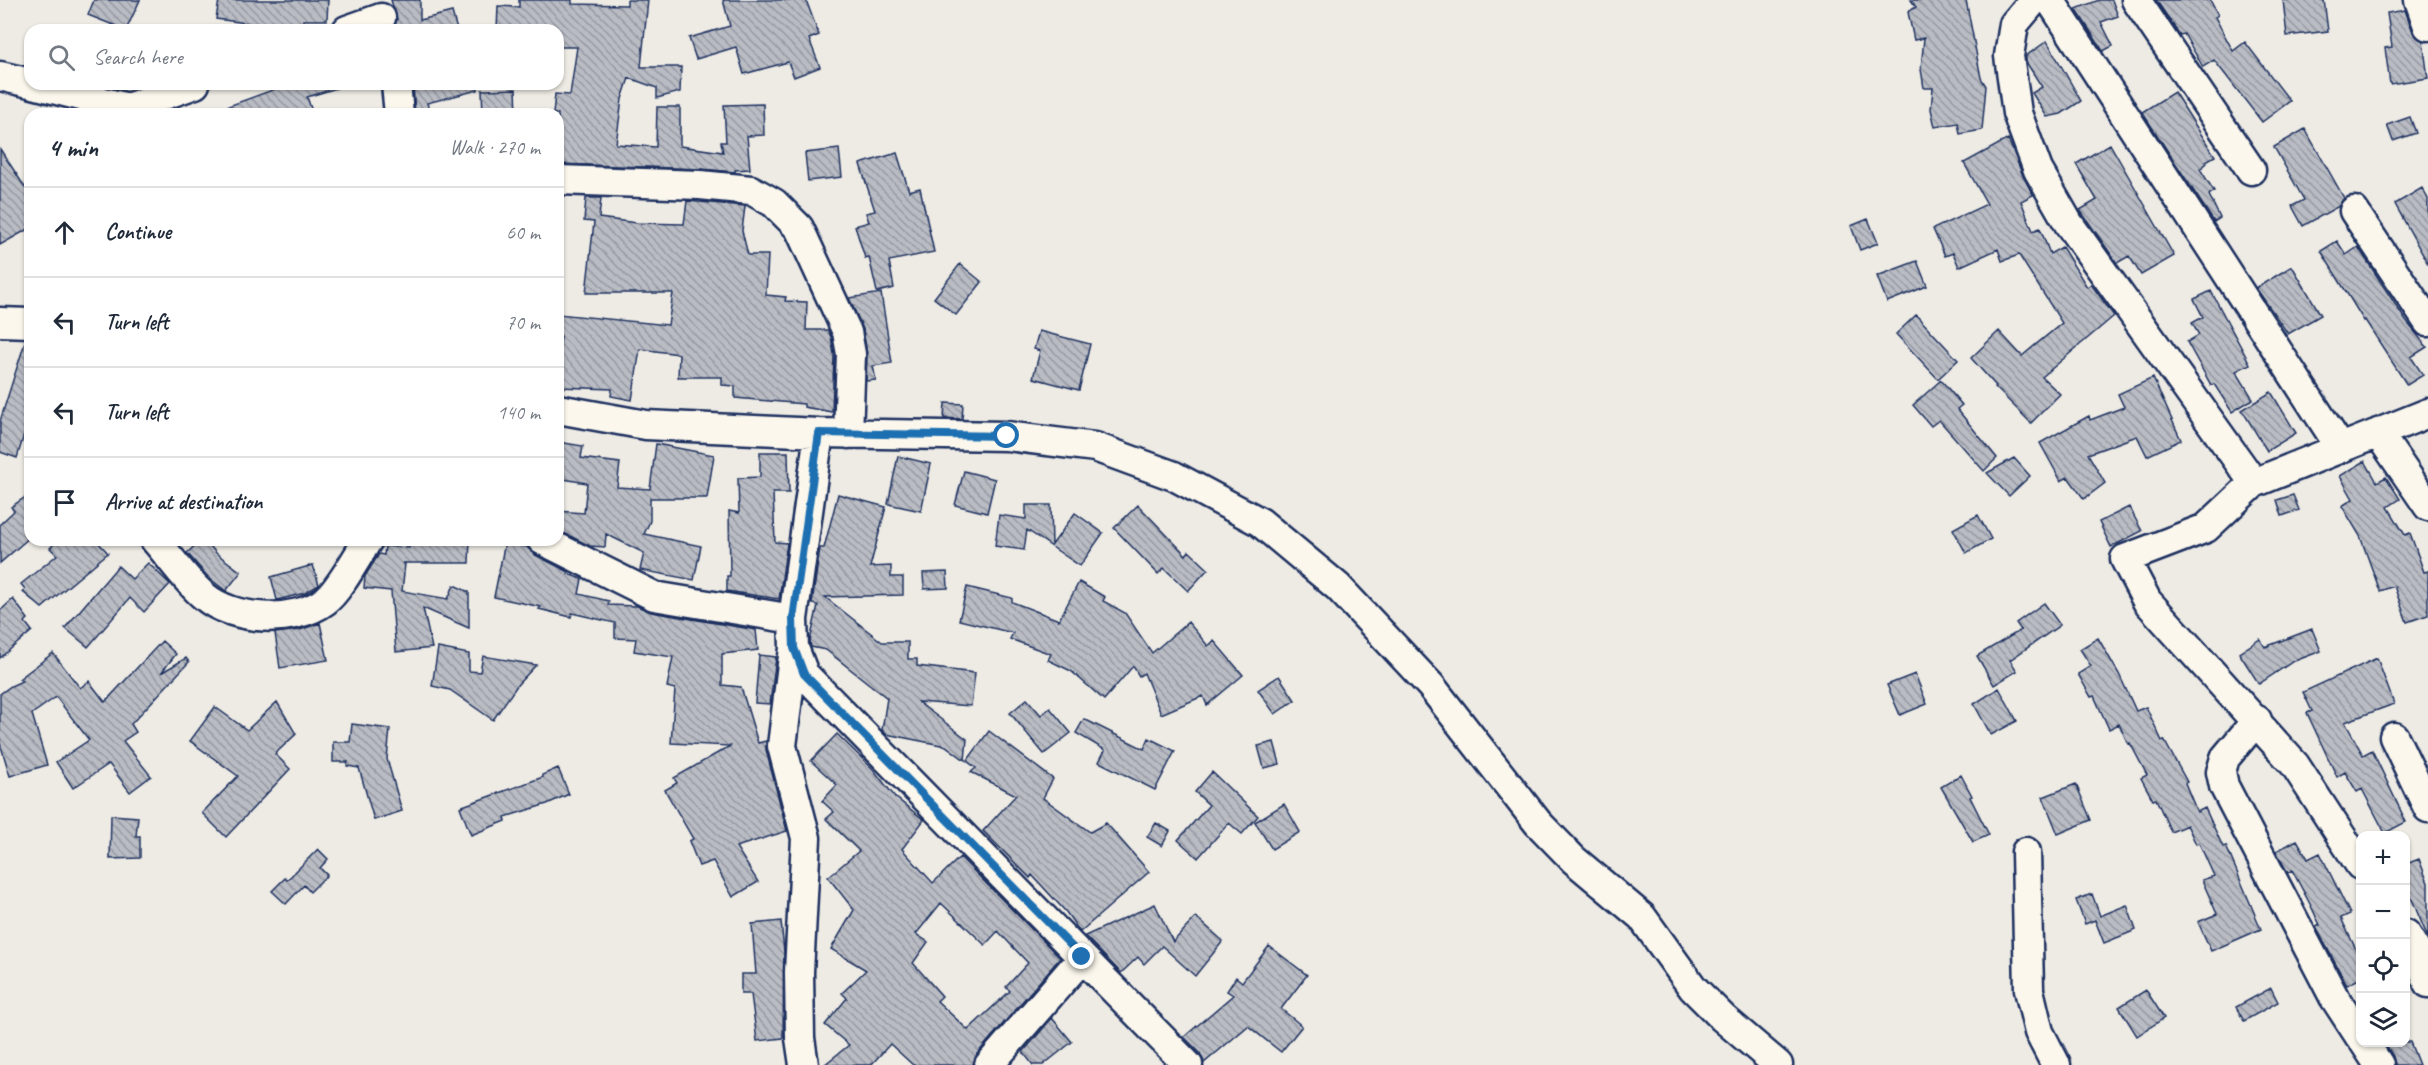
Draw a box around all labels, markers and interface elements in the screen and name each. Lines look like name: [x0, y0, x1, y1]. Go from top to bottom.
search box: [24, 24, 564, 90]
icon: search: [45, 41, 78, 74]
text: Search here: [93, 43, 183, 71]
text: 4 min: [48, 131, 98, 164]
text: Walk · 270 m: [450, 135, 540, 160]
icon: ahead: [48, 216, 81, 249]
text: Continue: [105, 218, 171, 246]
text: 60 m: [506, 220, 540, 245]
icon: left: [48, 306, 81, 339]
text: Turn left: [105, 308, 169, 336]
text: 70 m: [506, 310, 540, 335]
icon: left: [48, 396, 81, 429]
text: Turn left: [105, 398, 169, 426]
text: 140 m: [497, 400, 540, 425]
route start: [993, 422, 1019, 448]
icon: arrive: [48, 486, 81, 519]
text: Arrive at destination: [105, 488, 262, 516]
map controls: [2356, 831, 2410, 1047]
button: +: [2356, 831, 2410, 885]
button: −: [2356, 885, 2410, 939]
button: locate: [2356, 939, 2410, 993]
route end: [1068, 943, 1094, 969]
button: layers: [2356, 993, 2410, 1047]

